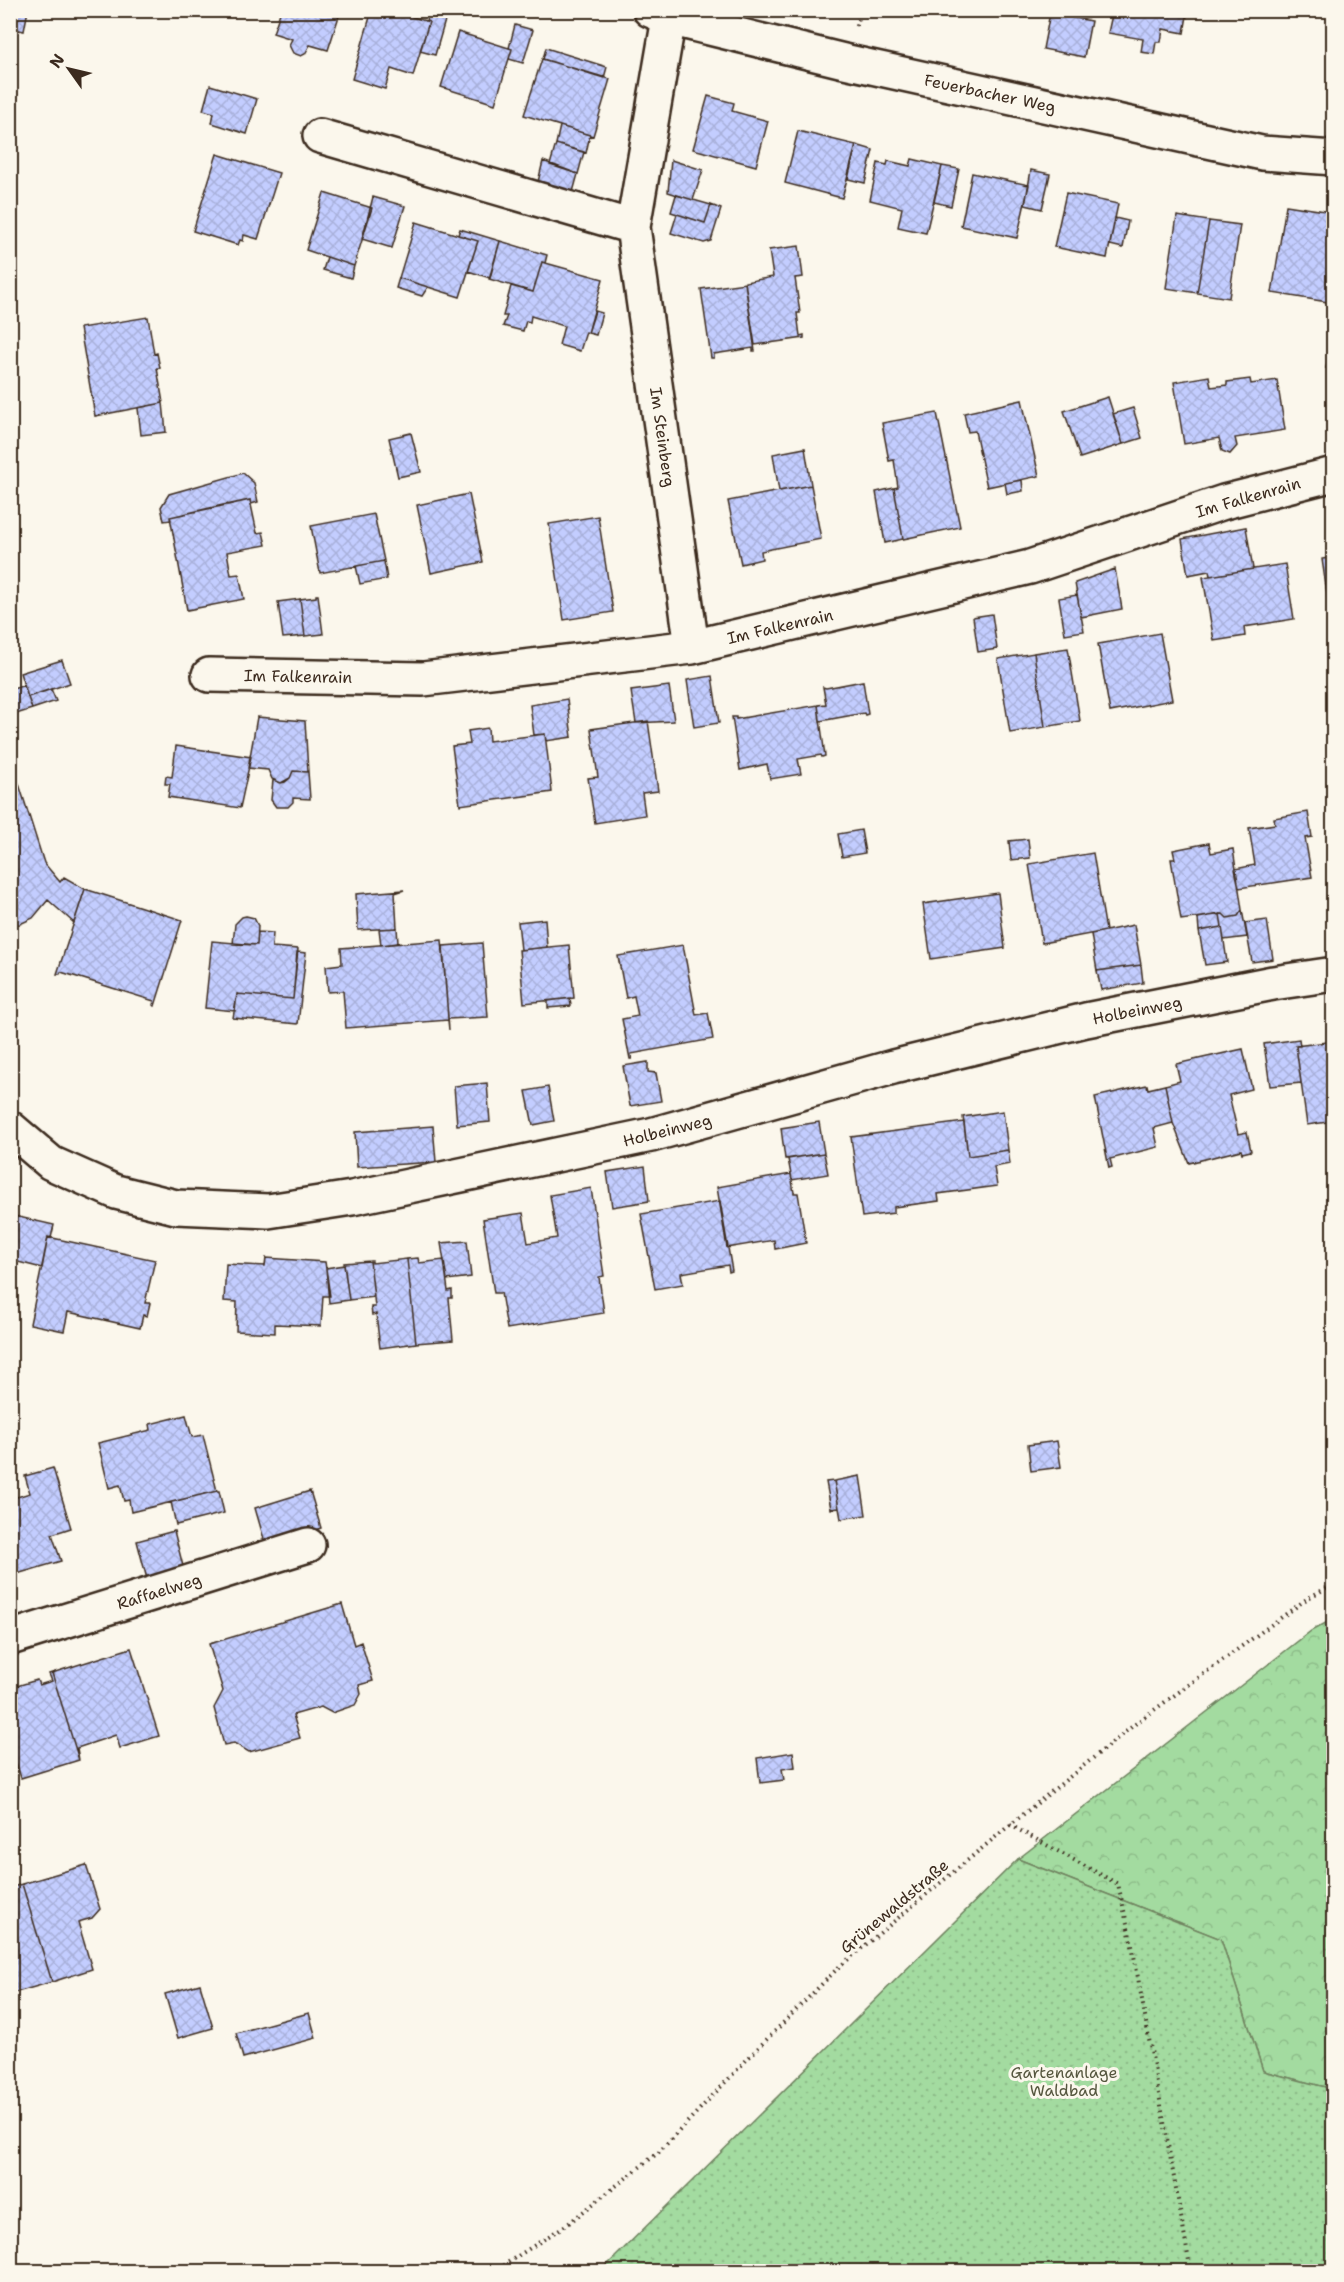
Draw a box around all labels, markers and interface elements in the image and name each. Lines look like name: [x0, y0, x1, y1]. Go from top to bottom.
north arrow: [39, 39, 99, 99]
text: N: [45, 50, 69, 72]
street label: Feuerbacher Weg: [922, 69, 1058, 118]
street label: Im Steinberg: [645, 386, 680, 489]
street label: Im Falkenrain: [1193, 472, 1303, 522]
street label: Im Falkenrain: [725, 604, 835, 649]
street label: Im Falkenrain: [244, 665, 352, 688]
street label: Holbeinweg: [1091, 992, 1184, 1029]
street label: Holbeinweg: [621, 1109, 714, 1152]
street label: Raffaelweg: [114, 1569, 204, 1614]
street label: Grünewaldstraße: [836, 1855, 953, 1958]
park label: Gartenanlage Waldbad: [1010, 2062, 1118, 2101]

